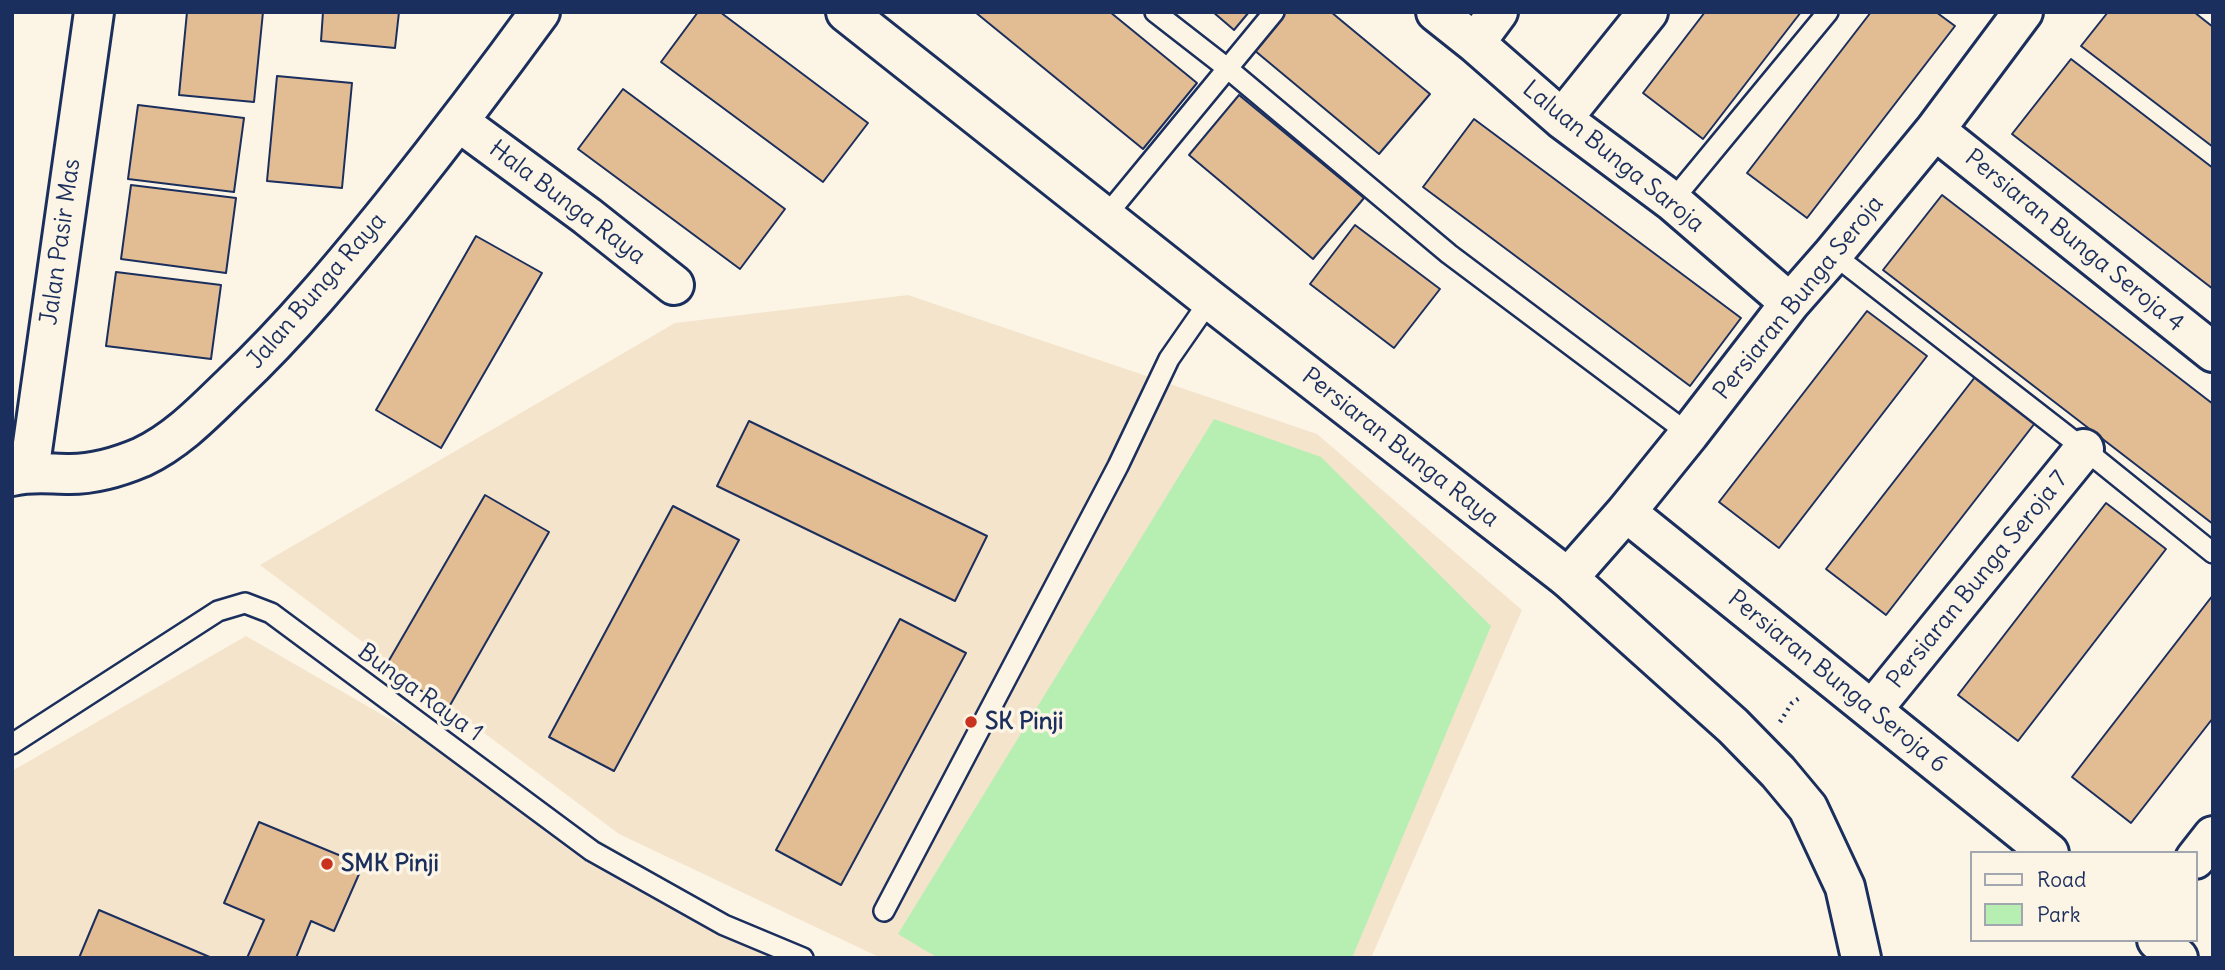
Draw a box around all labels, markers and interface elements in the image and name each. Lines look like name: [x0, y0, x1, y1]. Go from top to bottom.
street label: Laluan Bunga Saroja: [1517, 75, 1709, 239]
street label: Hala Bunga Raya: [483, 135, 651, 271]
street label: Persiaran Bunga Seroja 4: [1959, 144, 2189, 338]
street label: Jalan Pasir Mas: [35, 157, 87, 327]
street label: Persiaran Bunga Seroja: [1708, 190, 1890, 406]
street label: Jalan Bunga Raya: [241, 207, 393, 375]
street label: Persiaran Bunga Raya: [1296, 362, 1504, 534]
street label: Persiaran Bunga Seroja 7: [1881, 465, 2075, 695]
street label: Persiaran Bunga Seroja 6: [1722, 585, 1952, 779]
street label: Bunga Raya 1: [352, 638, 488, 748]
place label: SK Pinji: [985, 708, 1063, 736]
marker: SK Pinji: [963, 714, 979, 730]
place label: SMK Pinji: [341, 850, 439, 878]
legend: [1969, 851, 2197, 942]
marker: SMK Pinji: [319, 856, 335, 872]
text: Road: [2037, 866, 2086, 893]
text: Park: [2037, 901, 2080, 928]

